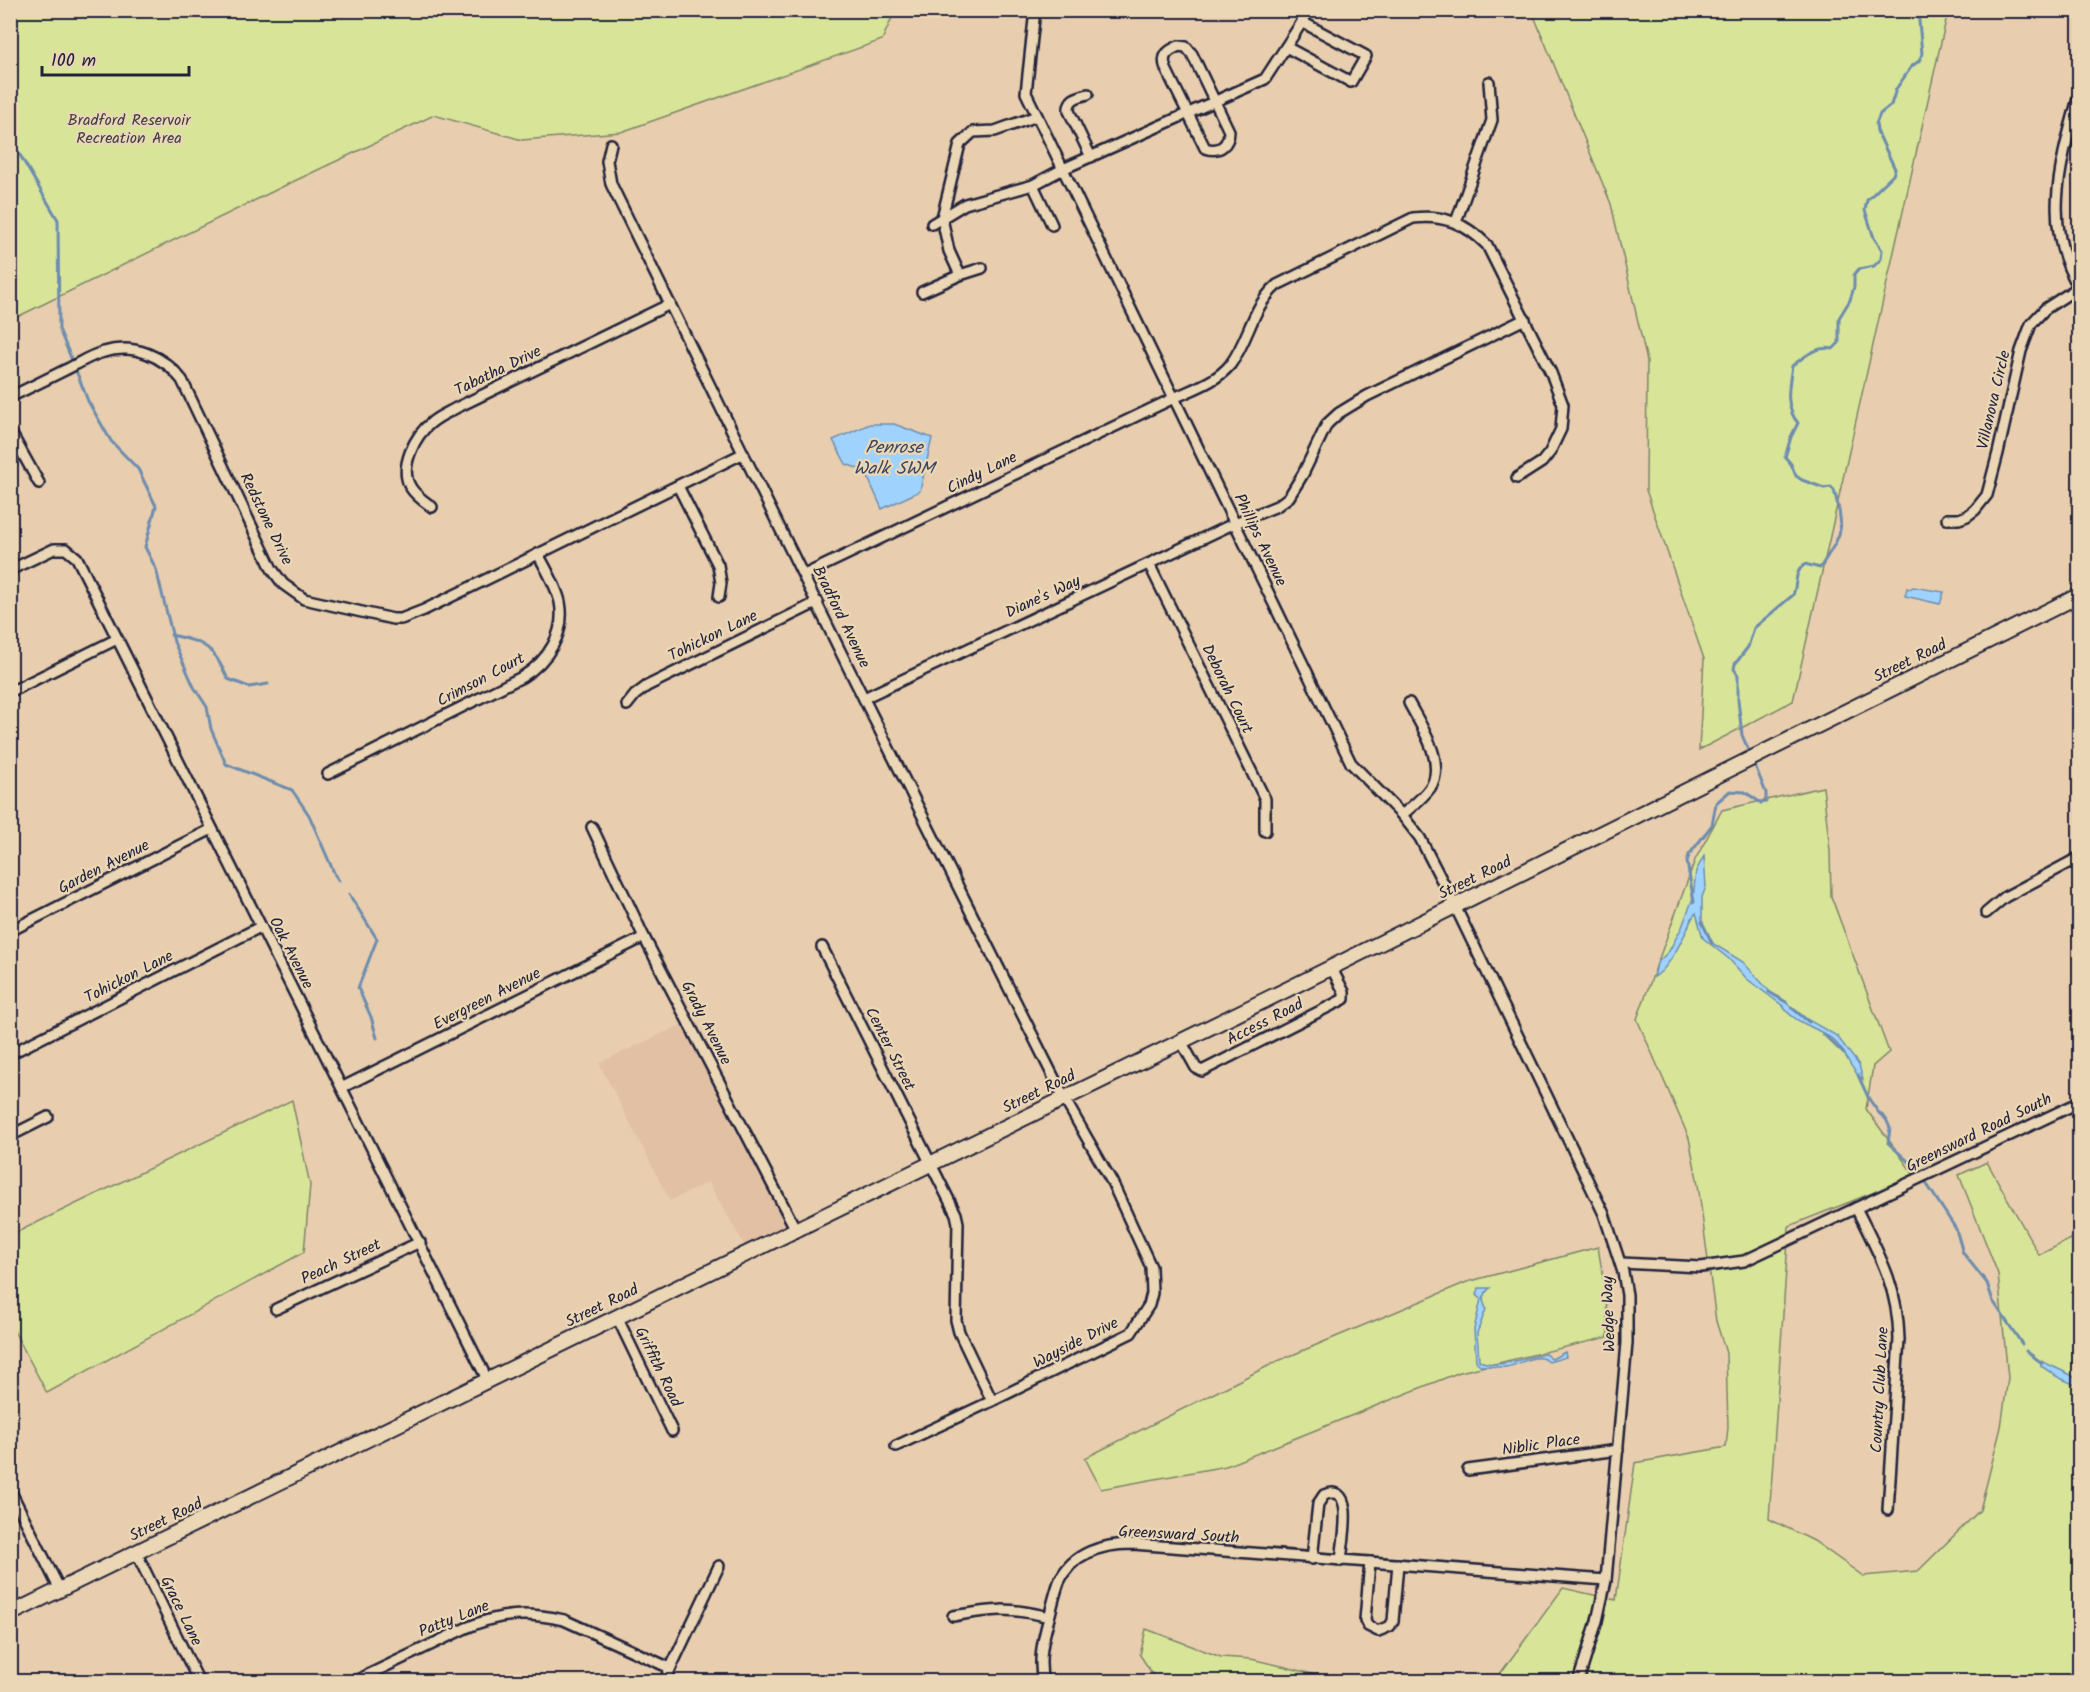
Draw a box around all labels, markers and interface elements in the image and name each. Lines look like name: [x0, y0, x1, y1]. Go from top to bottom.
scale bar: [42, 39, 189, 77]
text: 100 m: [51, 47, 96, 76]
park label: Bradford Reservoir Recreation Area: [68, 108, 192, 151]
street label: Tabatha Drive: [450, 339, 546, 403]
street label: Villanova Circle: [1970, 348, 2018, 452]
water label: Penrose Walk SWM: [854, 434, 938, 484]
street label: Cindy Lane: [942, 445, 1022, 501]
street label: Redstone Drive: [233, 468, 299, 570]
street label: Phillips Avenue: [1227, 489, 1293, 591]
street label: Bradford Avenue: [805, 562, 877, 672]
street label: Diane's Way: [1001, 568, 1085, 625]
street label: Tohickon Lane: [664, 604, 762, 668]
street label: Street Road: [1869, 632, 1952, 690]
street label: Deborah Court: [1195, 640, 1260, 739]
street label: Crimson Court: [433, 646, 530, 714]
street label: Garden Avenue: [54, 833, 154, 901]
street label: Street Road: [1434, 849, 1517, 907]
street label: Oak Avenue: [262, 912, 320, 994]
street label: Tohickon Lane: [80, 944, 178, 1010]
street label: Evergreen Avenue: [429, 961, 545, 1037]
street label: Grady Avenue: [674, 977, 738, 1069]
street label: Access Road: [1222, 991, 1309, 1052]
street label: Center Street: [858, 1003, 922, 1096]
street label: Street Road: [998, 1063, 1081, 1121]
street label: Greensward Road South: [1902, 1087, 2056, 1179]
street label: Peach Street: [297, 1232, 386, 1292]
street label: Wedge Way: [1595, 1275, 1623, 1353]
street label: Street Road: [561, 1277, 644, 1335]
street label: Wayside Drive: [1029, 1311, 1123, 1375]
street label: Griffith Road: [628, 1323, 689, 1412]
street label: Country Club Lane: [1864, 1326, 1896, 1454]
street label: Niblic Place: [1500, 1427, 1582, 1463]
street label: Street Road: [125, 1491, 208, 1549]
street label: Greensward South: [1118, 1519, 1240, 1551]
street label: Grace Lane: [153, 1572, 209, 1650]
street label: Patty Lane: [415, 1593, 493, 1645]

